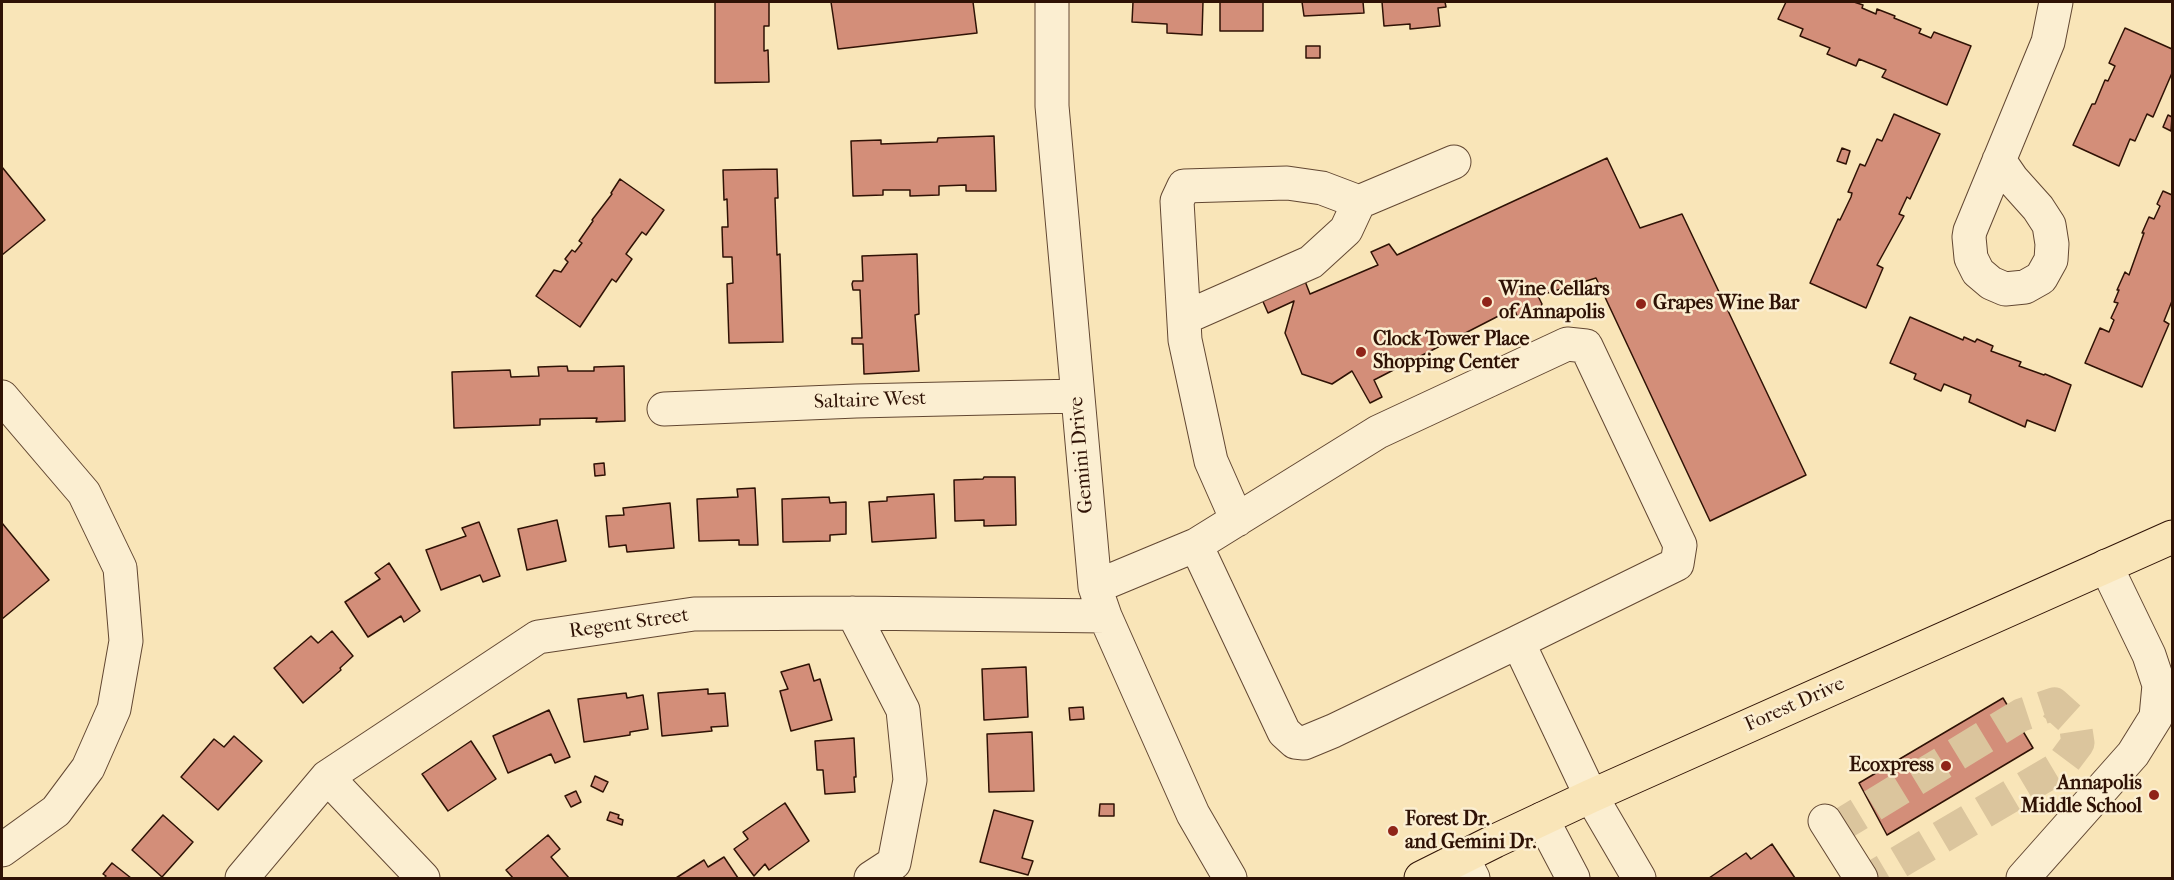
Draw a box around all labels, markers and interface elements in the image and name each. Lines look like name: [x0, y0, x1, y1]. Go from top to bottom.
place label: Wine Cellars of Annapolis: [1499, 278, 1610, 325]
place label: Grapes Wine Bar: [1653, 292, 1799, 316]
marker: Wine Cellars of Annapolis: [1480, 295, 1494, 309]
marker: Grapes Wine Bar: [1634, 297, 1648, 311]
place label: Clock Tower Place Shopping Center: [1373, 328, 1529, 375]
marker: Clock Tower Place Shopping Center: [1354, 345, 1368, 359]
street label: Saltaire West: [813, 387, 927, 415]
street label: Gemini Drive: [1065, 396, 1099, 514]
street label: Regent Street: [568, 604, 690, 644]
street label: Forest Drive: [1741, 672, 1849, 738]
place label: Ecoxpress: [1849, 754, 1934, 778]
marker: Ecoxpress: [1939, 759, 1953, 773]
place label: Annapolis Middle School: [2021, 772, 2142, 819]
marker: Annapolis Middle School: [2147, 788, 2161, 802]
place label: Forest Dr. and Gemini Dr.: [1405, 808, 1536, 855]
marker: Forest Dr. and Gemini Dr.: [1386, 824, 1400, 838]

